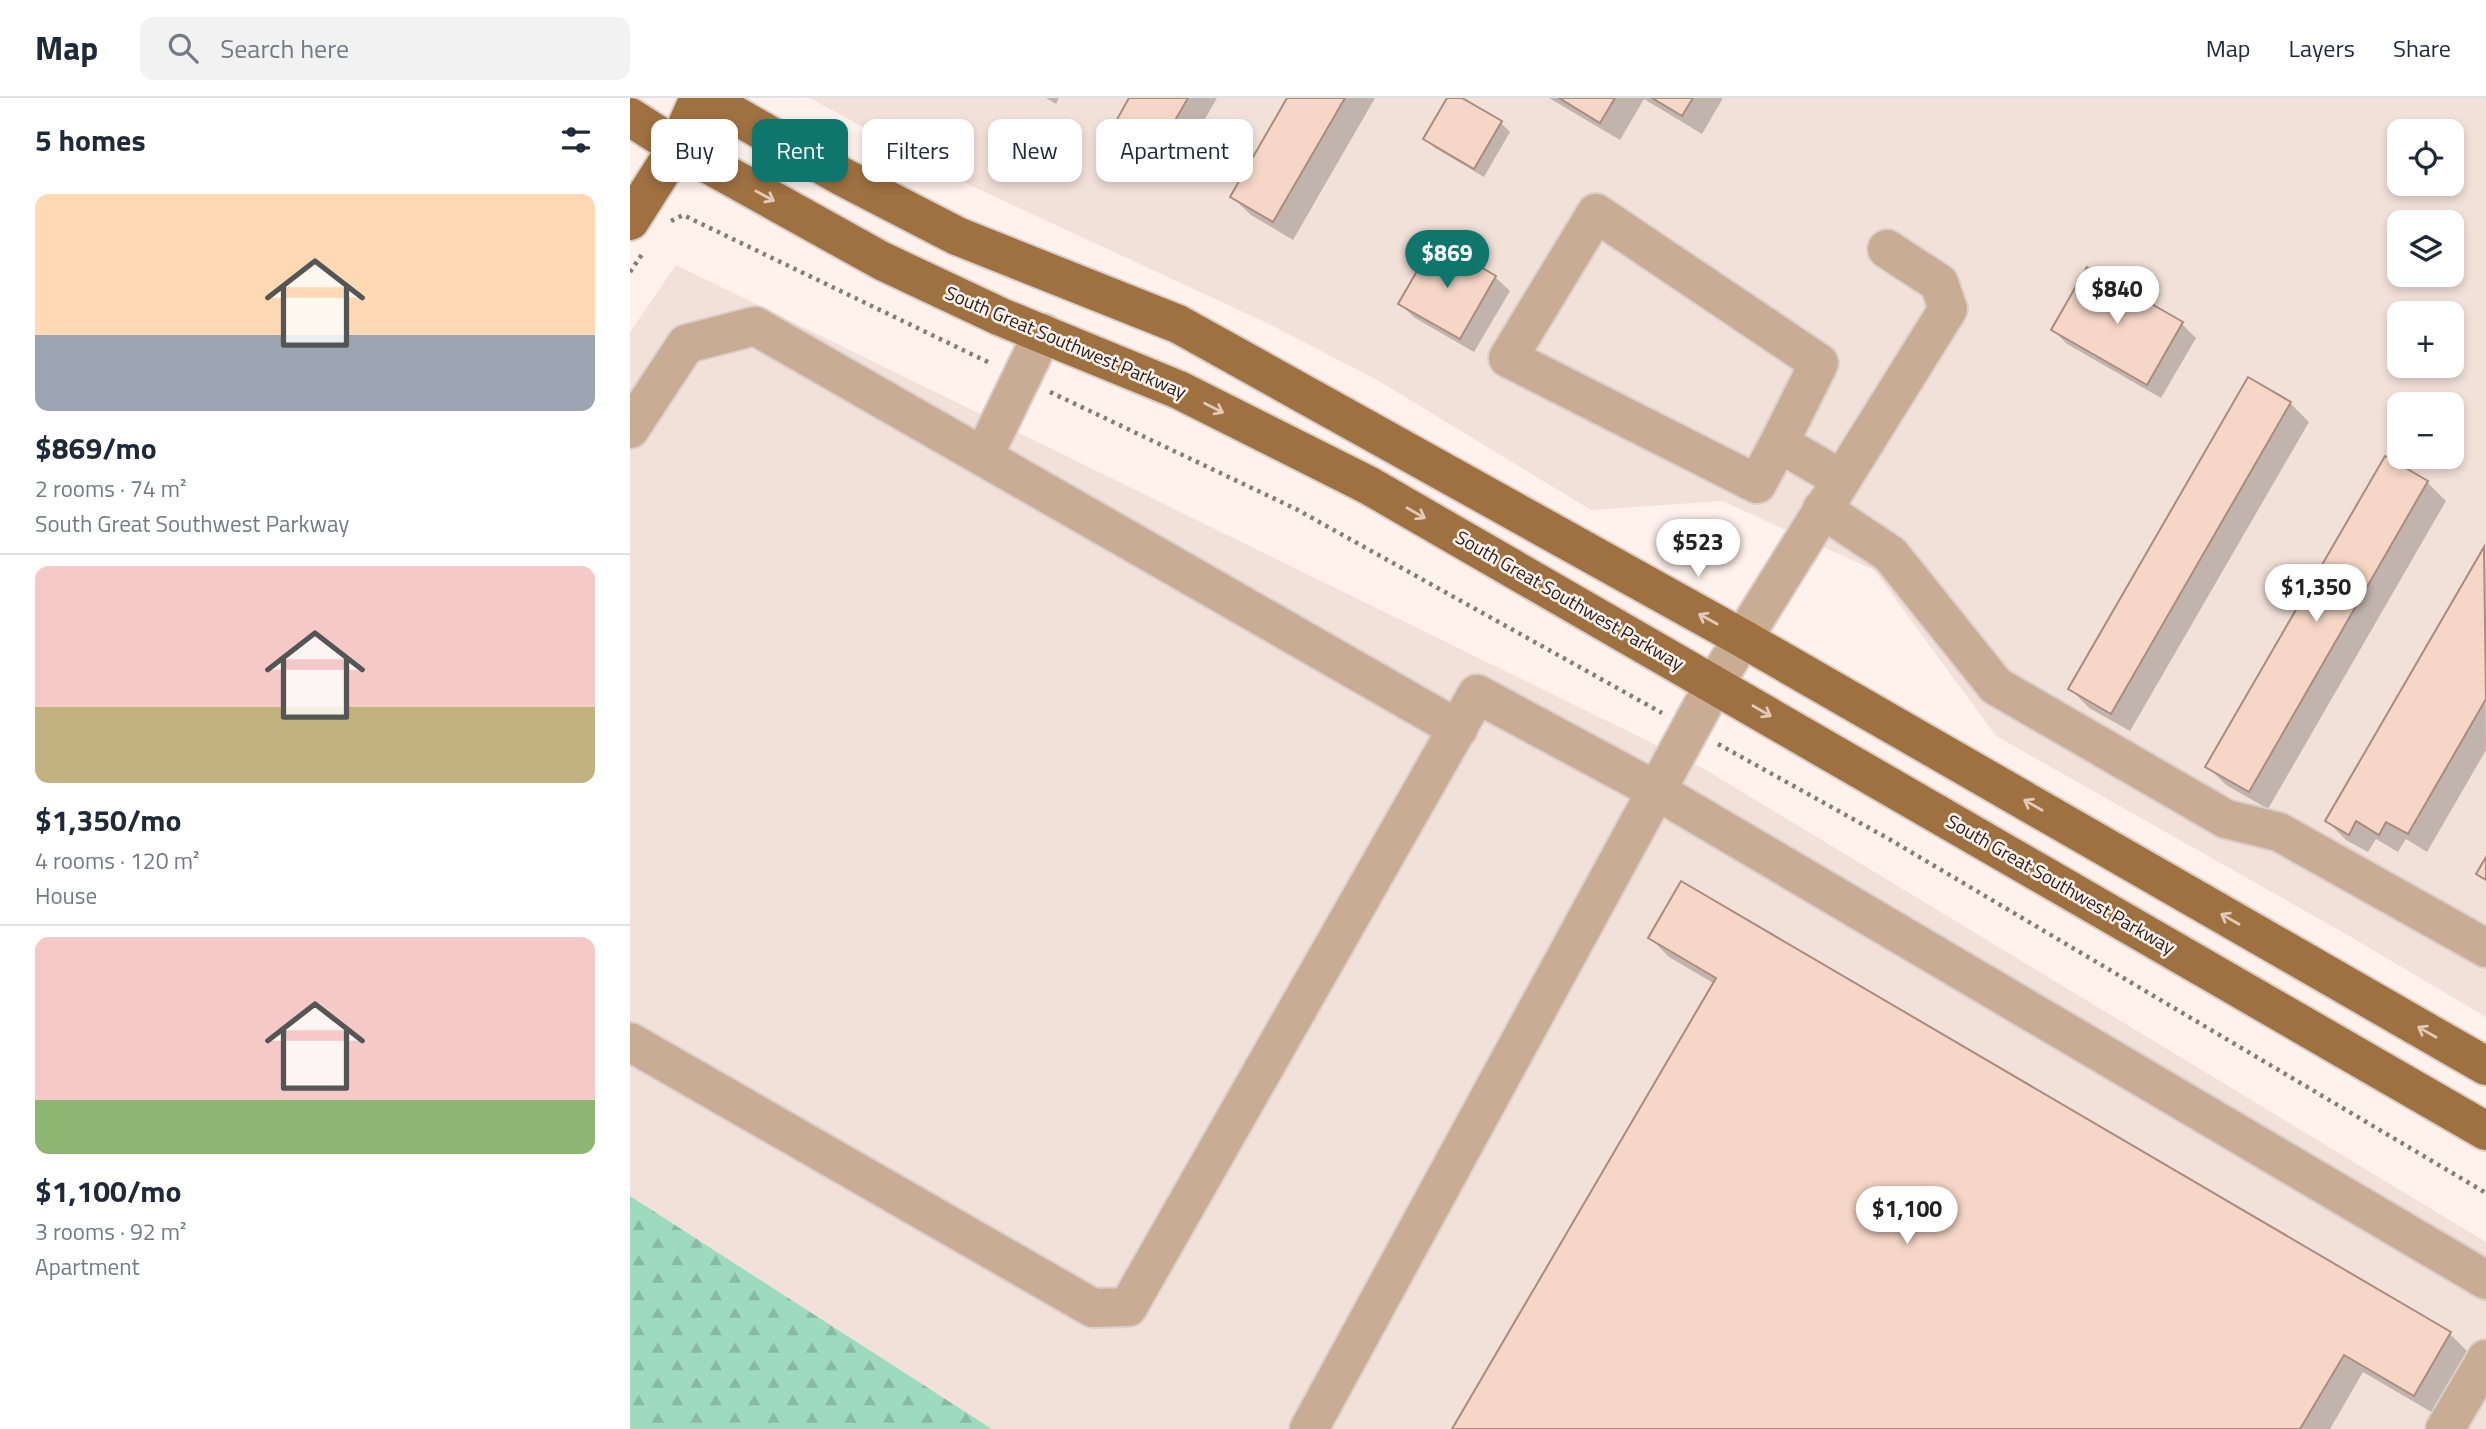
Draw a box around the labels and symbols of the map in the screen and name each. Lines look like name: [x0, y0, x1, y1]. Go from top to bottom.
one-way arrow: [754, 190, 775, 203]
pin: $869: [1406, 230, 1488, 290]
pin: $840: [2076, 266, 2158, 326]
street label: South Great Southwest Parkway: [941, 277, 1191, 406]
one-way arrow: [1203, 401, 1224, 415]
one-way arrow: [1405, 507, 1426, 520]
pin: $523: [1657, 519, 1739, 579]
street label: South Great Southwest Parkway: [1451, 522, 1690, 677]
pin: $1,350: [2259, 564, 2373, 624]
one-way arrow: [1698, 612, 1719, 625]
one-way arrow: [1752, 704, 1772, 718]
one-way arrow: [2023, 798, 2043, 812]
street label: South Great Southwest Parkway: [1942, 806, 2181, 961]
one-way arrow: [2220, 912, 2240, 926]
one-way arrow: [2417, 1025, 2437, 1039]
pin: $1,100: [1850, 1186, 1964, 1246]

